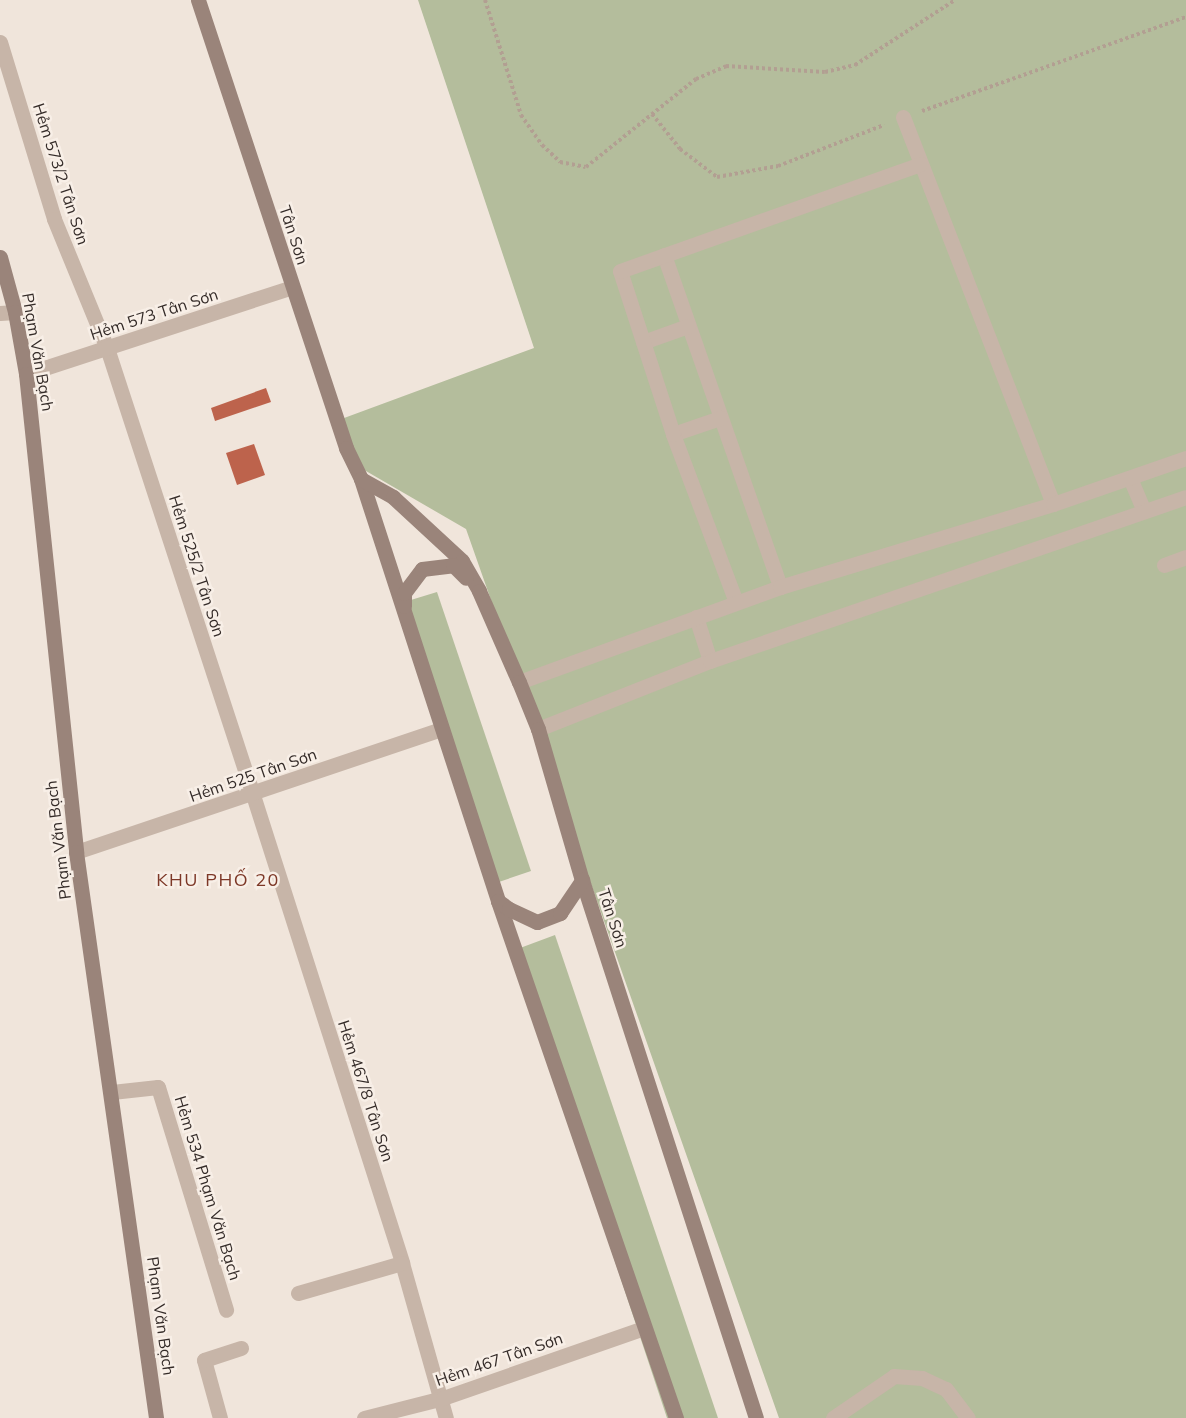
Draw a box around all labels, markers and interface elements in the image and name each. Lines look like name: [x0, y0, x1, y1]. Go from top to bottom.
street label: Hẻm 573/2 Tân Sơn: [29, 101, 93, 247]
street label: Tân Sơn: [275, 203, 313, 267]
street label: Hẻm 573 Tân Sơn: [88, 284, 220, 344]
street label: Phạm Văn Bạch: [18, 291, 58, 413]
street label: Hẻm 525/2 Tân Sơn: [165, 493, 229, 639]
street label: Hẻm 525 Tân Sơn: [187, 744, 319, 806]
street label: Phạm Văn Bạch: [41, 779, 75, 901]
district label: KHU PHỐ 20: [156, 869, 280, 891]
street label: Tân Sơn: [594, 886, 632, 950]
street label: Hẻm 467/8 Tân Sơn: [334, 1018, 398, 1164]
street label: Hẻm 534 Phạm Văn Bạch: [171, 1093, 245, 1283]
street label: Phạm Văn Bạch: [143, 1255, 179, 1377]
street label: Hẻm 467 Tân Sơn: [433, 1328, 565, 1390]

